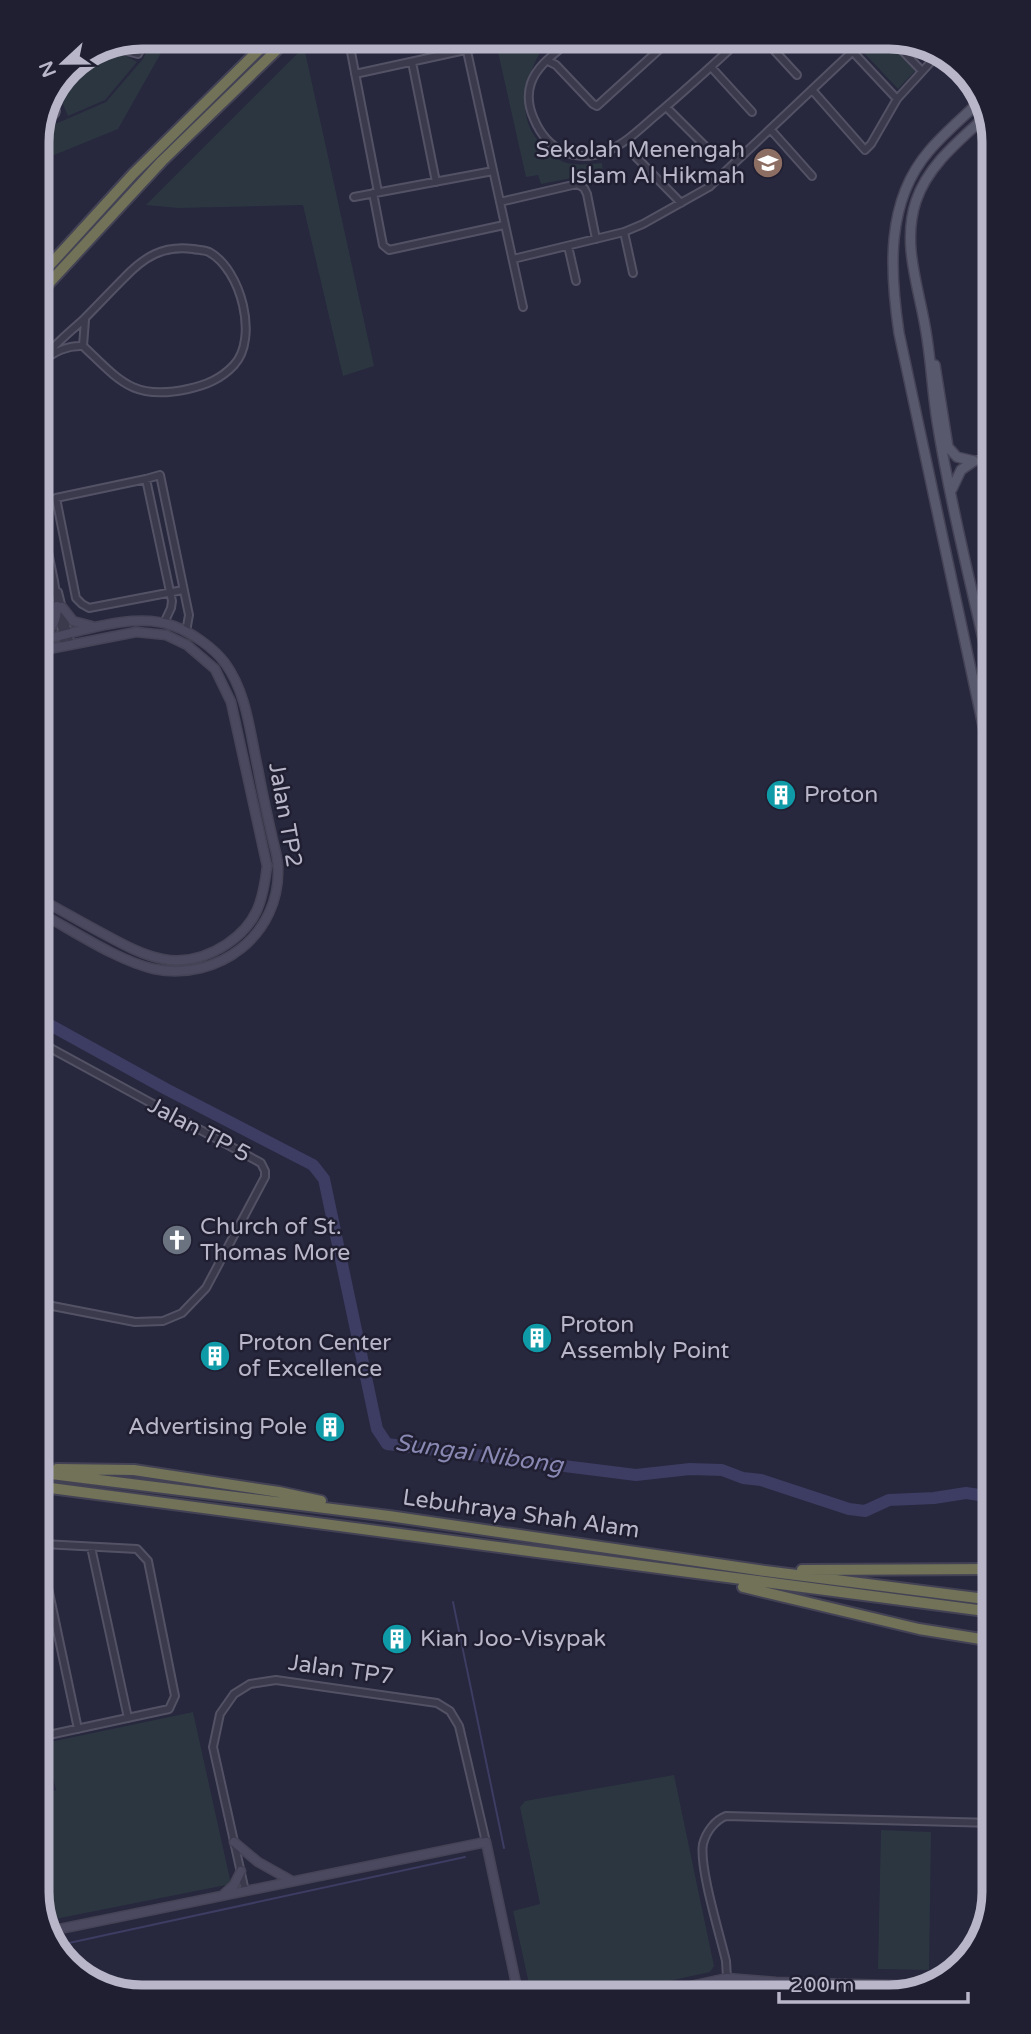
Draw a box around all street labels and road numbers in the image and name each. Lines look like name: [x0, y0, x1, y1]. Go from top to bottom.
street label: Jalan TP2: [262, 760, 308, 870]
street label: Jalan TP 5: [143, 1091, 255, 1169]
street label: Lebuhraya Shah Alam: [401, 1483, 641, 1545]
street label: Jalan TP7: [286, 1649, 396, 1691]

